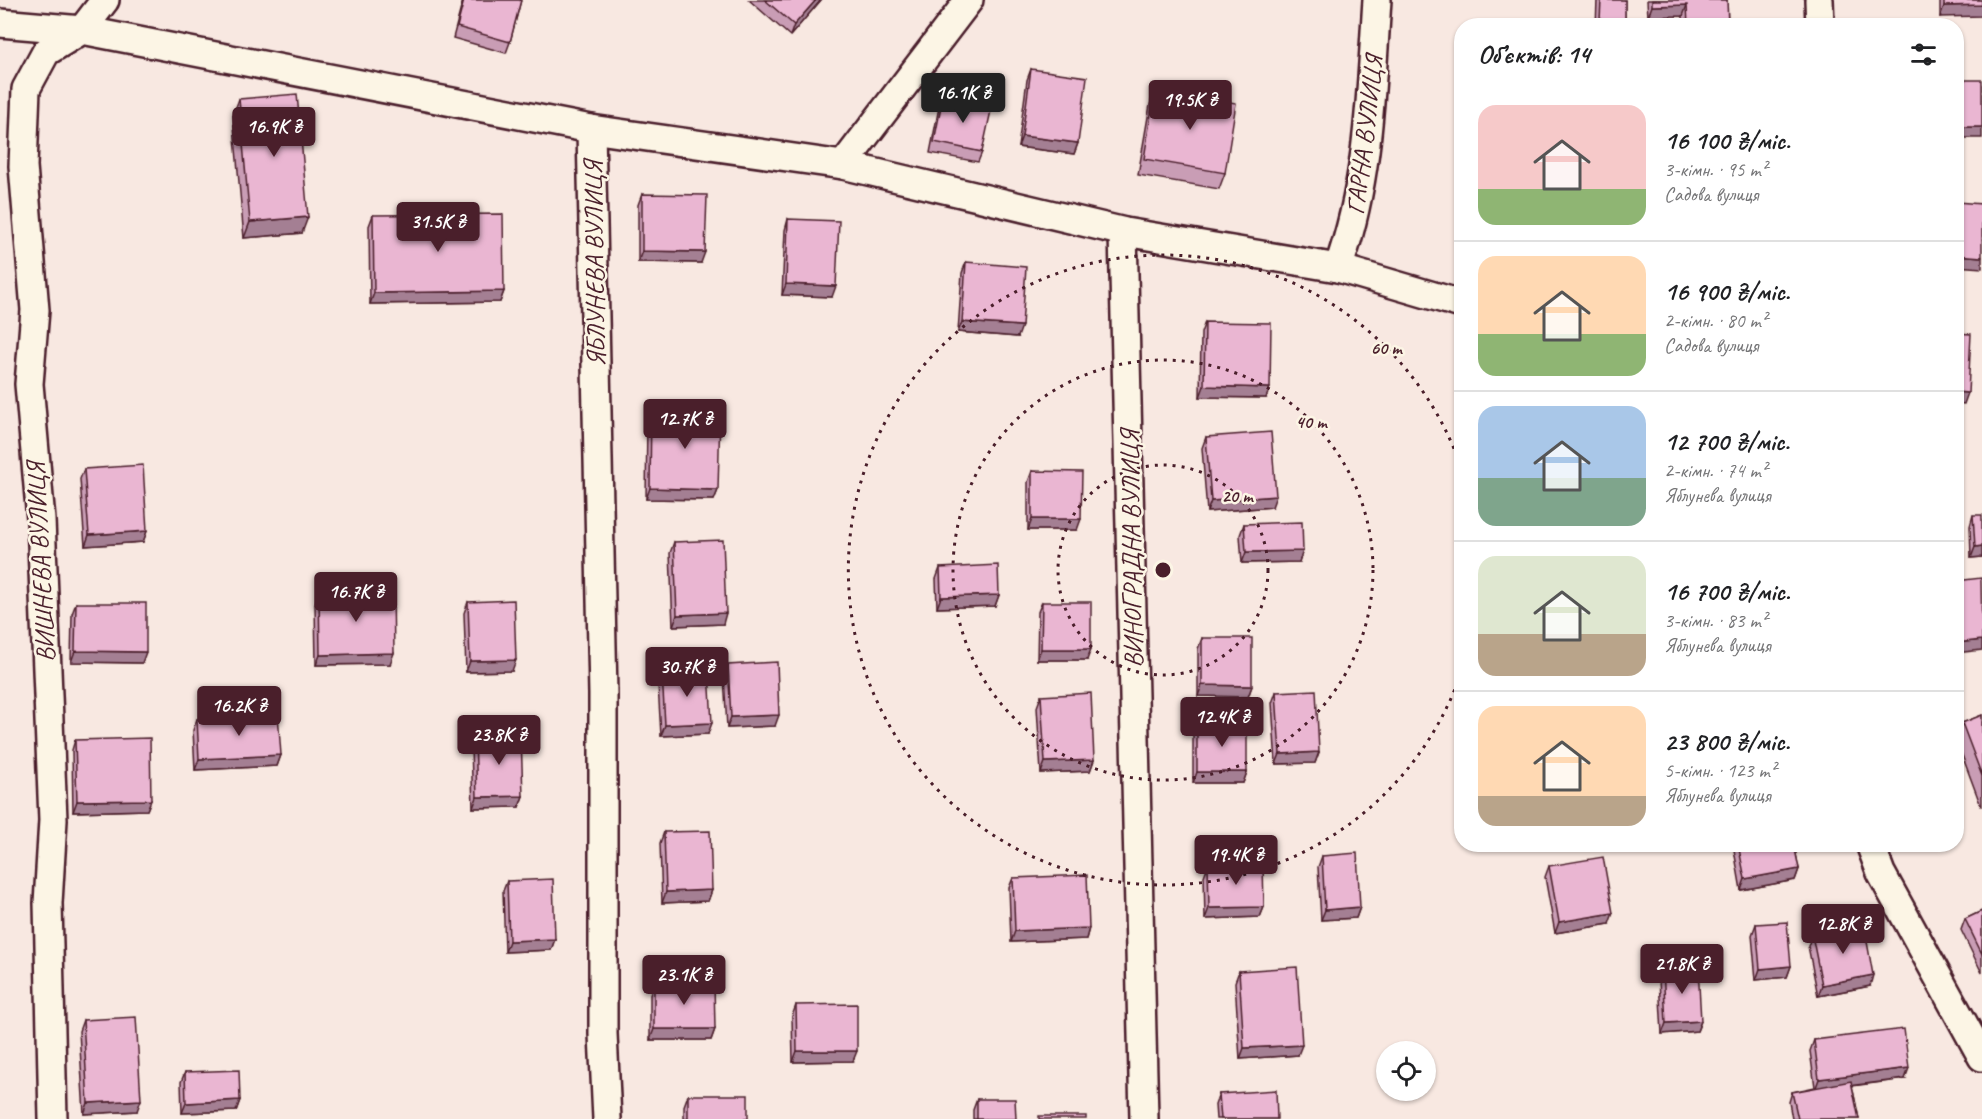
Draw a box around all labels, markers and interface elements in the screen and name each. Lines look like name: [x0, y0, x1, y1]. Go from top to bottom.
text: Об’єктів: 14: [1478, 38, 1590, 71]
icon: filters: [1907, 38, 1940, 71]
street label: ГАРНА ВУЛИЦЯ: [1338, 50, 1391, 216]
pin: 16.1K ₴: [908, 73, 1018, 124]
text: 16.1K ₴: [935, 80, 991, 105]
pin: 19.5K ₴: [1135, 80, 1245, 131]
text: 19.5K ₴: [1163, 87, 1217, 112]
pin: 16.9K ₴: [219, 107, 329, 158]
text: 16.9K ₴: [246, 114, 302, 139]
text: 16 100 ₴/міс.: [1664, 124, 1790, 157]
icon: home: [1526, 129, 1598, 201]
street label: ЯБЛУНЕВА ВУЛИЦЯ: [576, 157, 613, 367]
text: 3-кімн. · 95 m²: [1664, 157, 1767, 182]
text: Садова вулиця: [1664, 182, 1758, 207]
pin: 31.5K ₴: [383, 202, 493, 253]
text: 31.5K ₴: [411, 209, 465, 234]
text: 16 900 ₴/міс.: [1664, 275, 1790, 308]
icon: home: [1526, 280, 1598, 352]
text: 2-кімн. · 80 m²: [1664, 308, 1767, 333]
text: Садова вулиця: [1664, 333, 1758, 358]
text: 60 m: [1370, 337, 1403, 359]
pin: 12.7K ₴: [630, 399, 740, 450]
text: 12.7K ₴: [657, 406, 713, 431]
text: 40 m: [1296, 411, 1328, 433]
text: 12 700 ₴/міс.: [1664, 425, 1789, 458]
street label: ВИНОГРАДНА ВУЛИЦЯ: [1113, 426, 1150, 668]
icon: home: [1526, 430, 1598, 502]
street label: ВИШНЕВА ВУЛИЦЯ: [19, 457, 62, 663]
text: 2-кімн. · 74 m²: [1664, 458, 1767, 483]
text: Яблунева вулиця: [1664, 483, 1771, 508]
text: 20 m: [1222, 485, 1254, 507]
centre of rings: [1153, 560, 1173, 580]
pin: 16.7K ₴: [301, 572, 411, 623]
text: 16 700 ₴/міс.: [1664, 575, 1790, 608]
text: 16.7K ₴: [328, 579, 384, 604]
icon: home: [1526, 580, 1598, 652]
text: 3-кімн. · 83 m²: [1664, 608, 1767, 633]
text: Яблунева вулиця: [1664, 633, 1771, 658]
pin: 30.7K ₴: [632, 647, 742, 698]
text: 30.7K ₴: [659, 654, 715, 679]
pin: 16.2K ₴: [184, 686, 294, 737]
text: 16.2K ₴: [211, 693, 267, 718]
pin: 12.4K ₴: [1167, 697, 1277, 748]
text: 12.4K ₴: [1194, 704, 1250, 729]
pin: 23.8K ₴: [444, 715, 554, 766]
text: 23.8K ₴: [471, 722, 527, 747]
text: 23 800 ₴/міс.: [1664, 725, 1790, 758]
icon: home: [1526, 730, 1598, 802]
text: 5-кімн. · 123 m²: [1664, 758, 1776, 783]
text: Яблунева вулиця: [1664, 783, 1771, 808]
pin: 19.4K ₴: [1181, 835, 1291, 886]
text: 19.4K ₴: [1209, 842, 1263, 867]
pin: 12.8K ₴: [1788, 904, 1898, 955]
text: 12.8K ₴: [1815, 911, 1871, 936]
pin: 21.8K ₴: [1627, 944, 1737, 995]
text: 21.8K ₴: [1654, 951, 1710, 976]
pin: 23.1K ₴: [629, 955, 739, 1006]
text: 23.1K ₴: [656, 962, 712, 987]
map controls: [1376, 1041, 1436, 1101]
button: locate: [1376, 1041, 1436, 1101]

